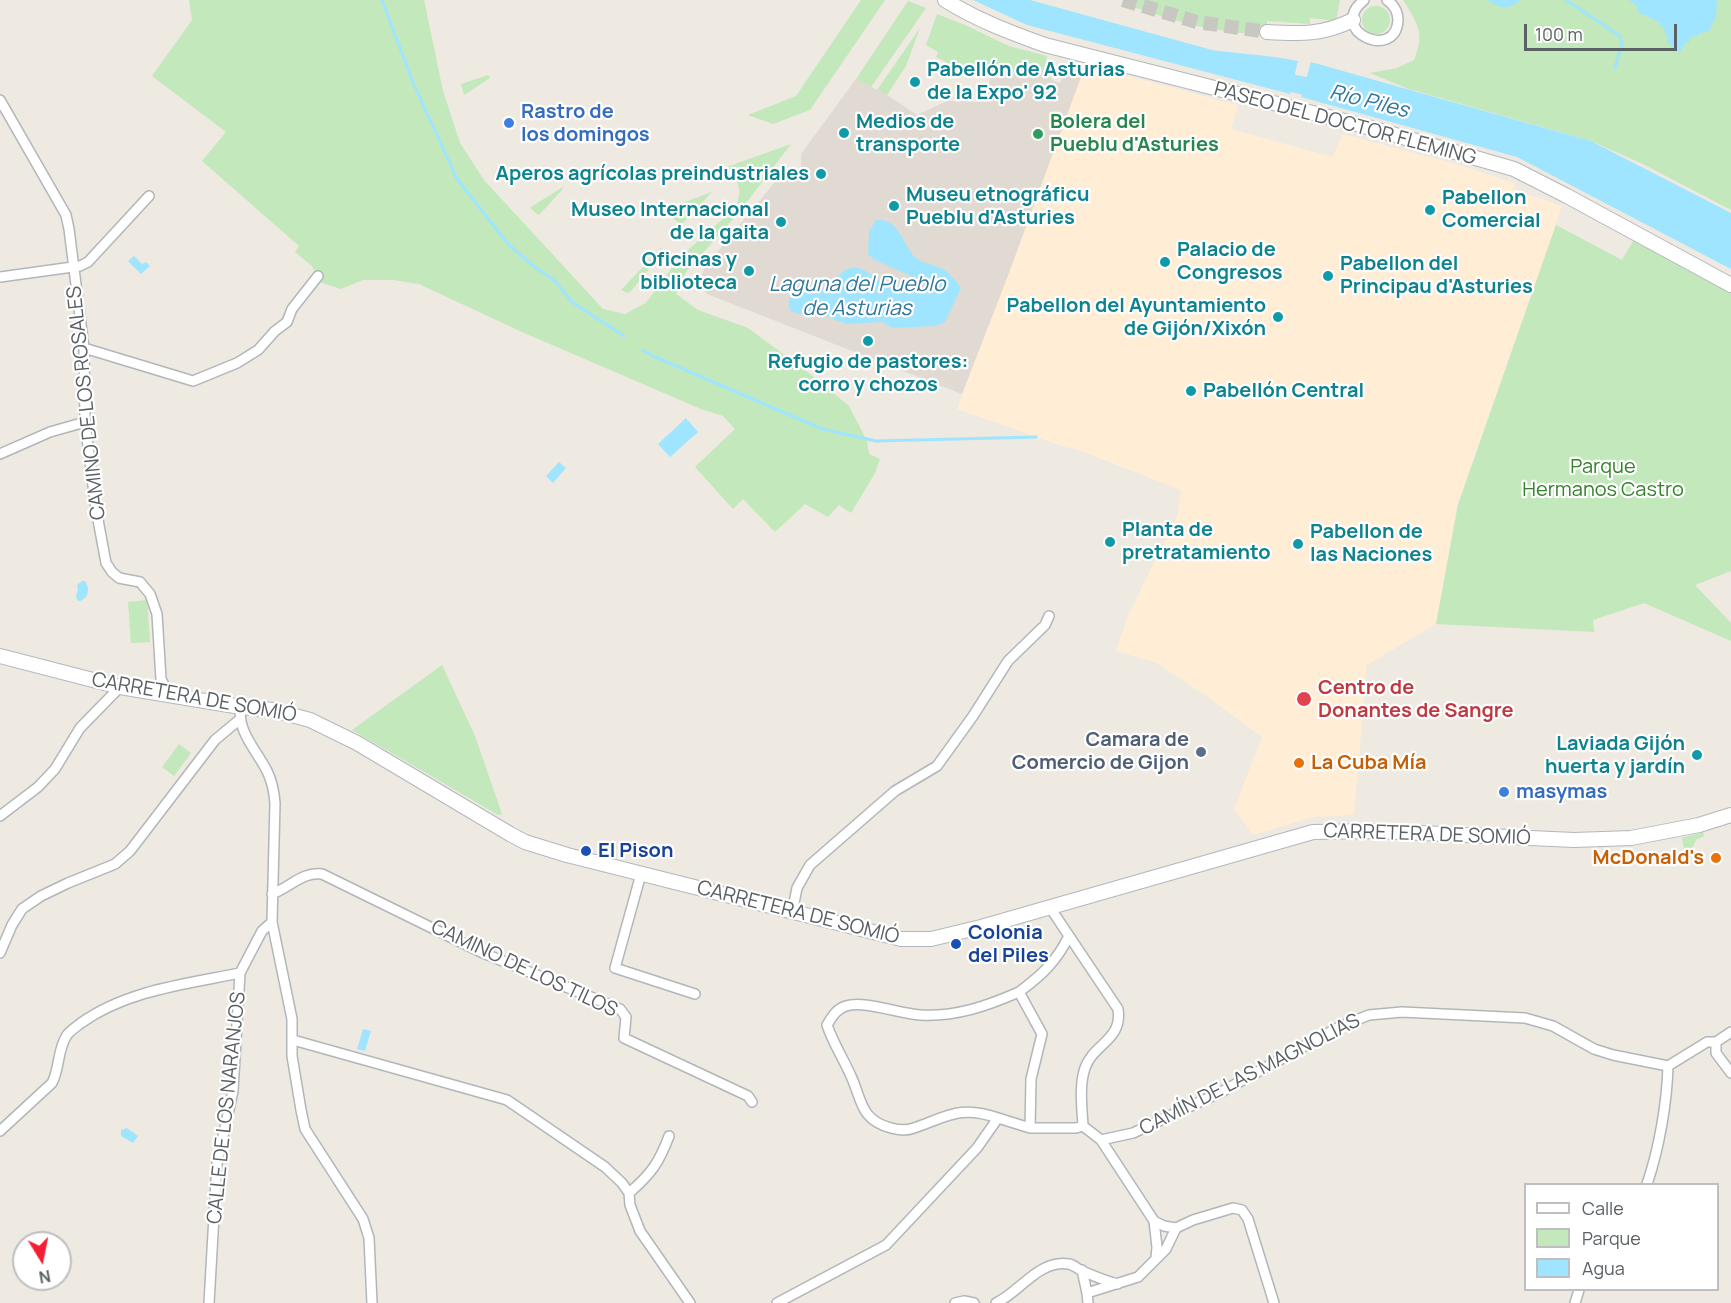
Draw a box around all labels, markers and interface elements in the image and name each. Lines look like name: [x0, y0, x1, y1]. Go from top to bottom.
scale bar: [1527, 12, 1680, 50]
text: 100 m: [1535, 22, 1583, 46]
place label: Pabellón de Asturias de la Expo' 92: [927, 58, 1125, 105]
marker: Pabellón de Asturias de la Expo' 92: [908, 75, 922, 89]
street label: PASEO DEL DOCTOR FLEMING: [1211, 77, 1479, 171]
water label: Río Piles: [1327, 80, 1411, 124]
place label: Rastro de los domingos: [521, 100, 650, 147]
place label: Medios de transporte: [856, 110, 960, 157]
place label: Bolera del Pueblu d'Asturies: [1050, 110, 1219, 157]
marker: Rastro de los domingos: [502, 116, 516, 130]
marker: Medios de transporte: [837, 126, 851, 140]
marker: Bolera del Pueblu d'Asturies: [1031, 127, 1045, 141]
place label: Aperos agrícolas preindustriales: [496, 162, 809, 186]
marker: Aperos agrícolas preindustriales: [814, 167, 828, 181]
place label: Museu etnográficu Pueblu d'Asturies: [906, 183, 1089, 230]
place label: Pabellon Comercial: [1442, 186, 1541, 233]
place label: Museo Internacional de la gaita: [571, 198, 769, 245]
marker: Museu etnográficu Pueblu d'Asturies: [887, 199, 901, 213]
marker: Pabellon Comercial: [1423, 203, 1437, 217]
marker: Museo Internacional de la gaita: [774, 215, 788, 229]
place label: Palacio de Congresos: [1177, 238, 1283, 285]
place label: Oficinas y biblioteca: [640, 248, 737, 295]
place label: Pabellon del Principau d'Asturies: [1340, 252, 1533, 299]
marker: Palacio de Congresos: [1158, 255, 1172, 269]
marker: Oficinas y biblioteca: [742, 264, 756, 278]
marker: Pabellon del Principau d'Asturies: [1321, 269, 1335, 283]
water label: Laguna del Pueblo de Asturias: [769, 272, 945, 322]
street label: CAMINO DE LOS ROSALES: [63, 285, 111, 521]
place label: Pabellon del Ayuntamiento de Gijón/Xixón: [1006, 294, 1266, 341]
marker: Pabellon del Ayuntamiento de Gijón/Xixón: [1271, 310, 1285, 324]
marker: Refugio de pastores: corro y chozos: [861, 334, 875, 348]
place label: Refugio de pastores: corro y chozos: [768, 350, 968, 397]
place label: Pabellón Central: [1203, 379, 1364, 403]
marker: Pabellón Central: [1184, 384, 1198, 398]
park label: Parque Hermanos Castro: [1522, 455, 1684, 502]
place label: Planta de pretratamiento: [1122, 518, 1271, 565]
place label: Pabellon de las Naciones: [1310, 520, 1432, 567]
marker: Planta de pretratamiento: [1103, 535, 1117, 549]
marker: Pabellon de las Naciones: [1291, 537, 1305, 551]
street label: CARRETERA DE SOMIÓ: [90, 668, 298, 728]
place label: Centro de Donantes de Sangre: [1318, 676, 1514, 723]
marker: Centro de Donantes de Sangre: [1295, 690, 1313, 708]
place label: Camara de Comercio de Gijon: [1012, 728, 1189, 775]
place label: Laviada Gijón huerta y jardín: [1545, 732, 1685, 779]
marker: Camara de Comercio de Gijon: [1194, 745, 1208, 759]
marker: Laviada Gijón huerta y jardín: [1690, 748, 1704, 762]
place label: La Cuba Mía: [1311, 751, 1427, 775]
marker: La Cuba Mía: [1292, 756, 1306, 770]
place label: masymas: [1516, 780, 1607, 804]
marker: masymas: [1497, 785, 1511, 799]
street label: CARRETERA DE SOMIÓ: [1323, 819, 1531, 851]
place label: El Pison: [598, 839, 673, 863]
marker: El Pison: [579, 844, 593, 858]
place label: McDonald's: [1593, 846, 1704, 870]
marker: McDonald's: [1709, 851, 1723, 865]
street label: CARRETERA DE SOMIÓ: [694, 876, 902, 950]
street label: CAMINO DE LOS TILOS: [427, 915, 621, 1023]
place label: Colonia del Piles: [968, 921, 1049, 968]
marker: Colonia del Piles: [949, 937, 963, 951]
street label: CALLE DE LOS NARANJOS: [203, 991, 251, 1225]
street label: CAMÍN DE LAS MAGNOLIAS: [1136, 1009, 1364, 1141]
legend: [1524, 1183, 1719, 1291]
text: Calle: [1582, 1196, 1624, 1220]
text: Parque: [1582, 1226, 1641, 1250]
north arrow: [12, 1231, 72, 1291]
text: Agua: [1582, 1256, 1625, 1280]
text: N: [37, 1265, 52, 1289]

